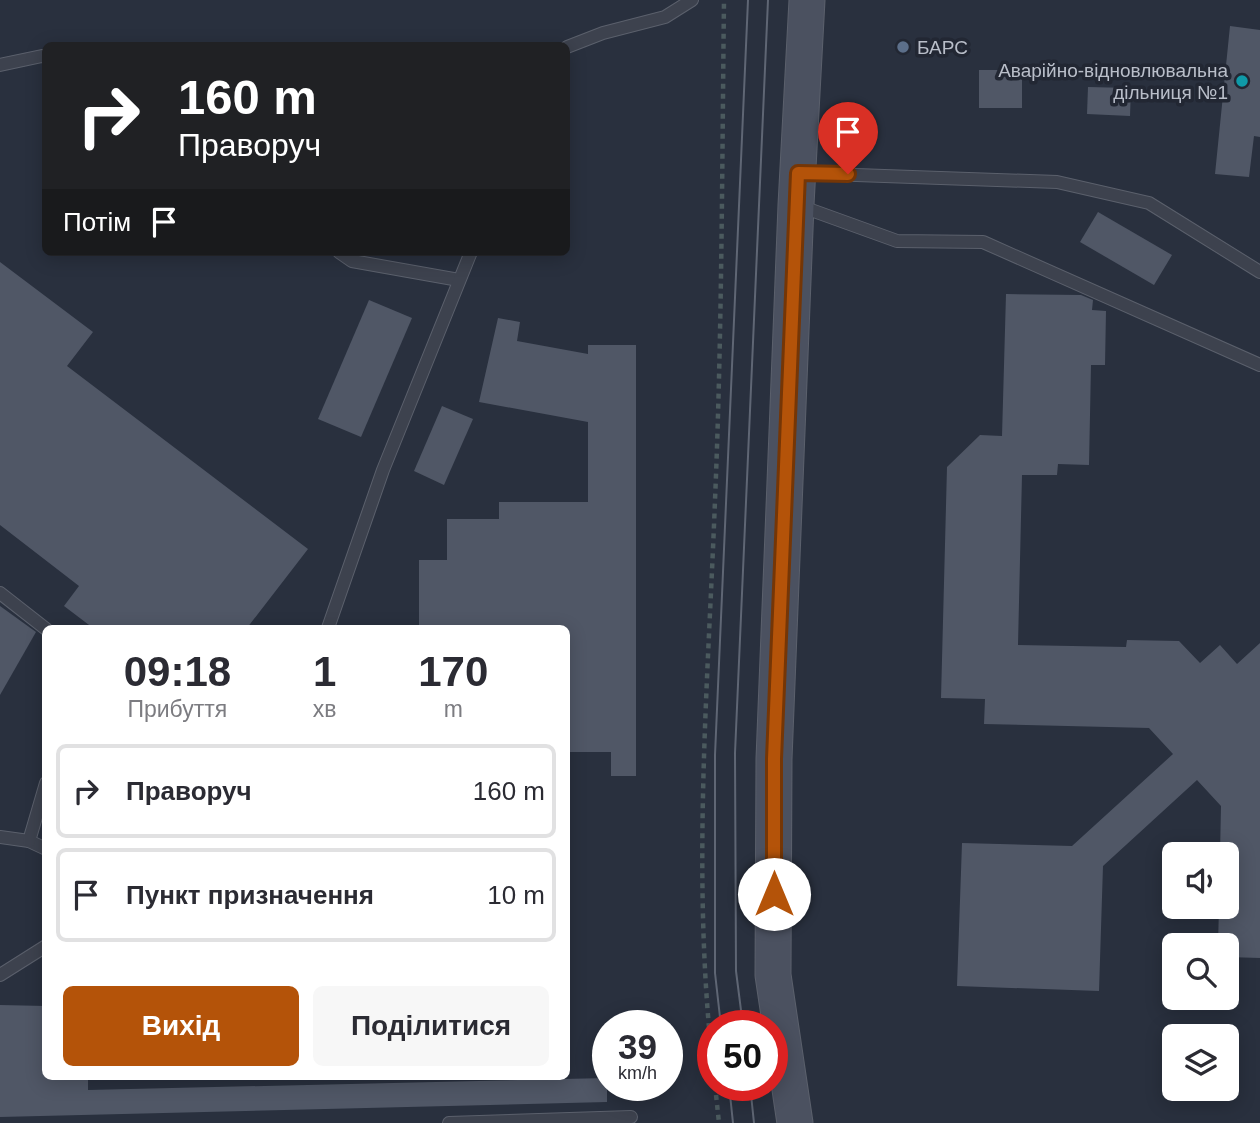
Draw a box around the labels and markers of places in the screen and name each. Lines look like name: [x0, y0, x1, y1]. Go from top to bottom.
place label: БАРС: [917, 37, 968, 58]
marker: БАРС: [895, 39, 911, 55]
place label: Аварійно-відновлювальна дільниця №1: [998, 60, 1228, 103]
marker: Аварійно-відновлювальна дільниця №1: [1234, 73, 1250, 89]
pin: [818, 102, 878, 174]

